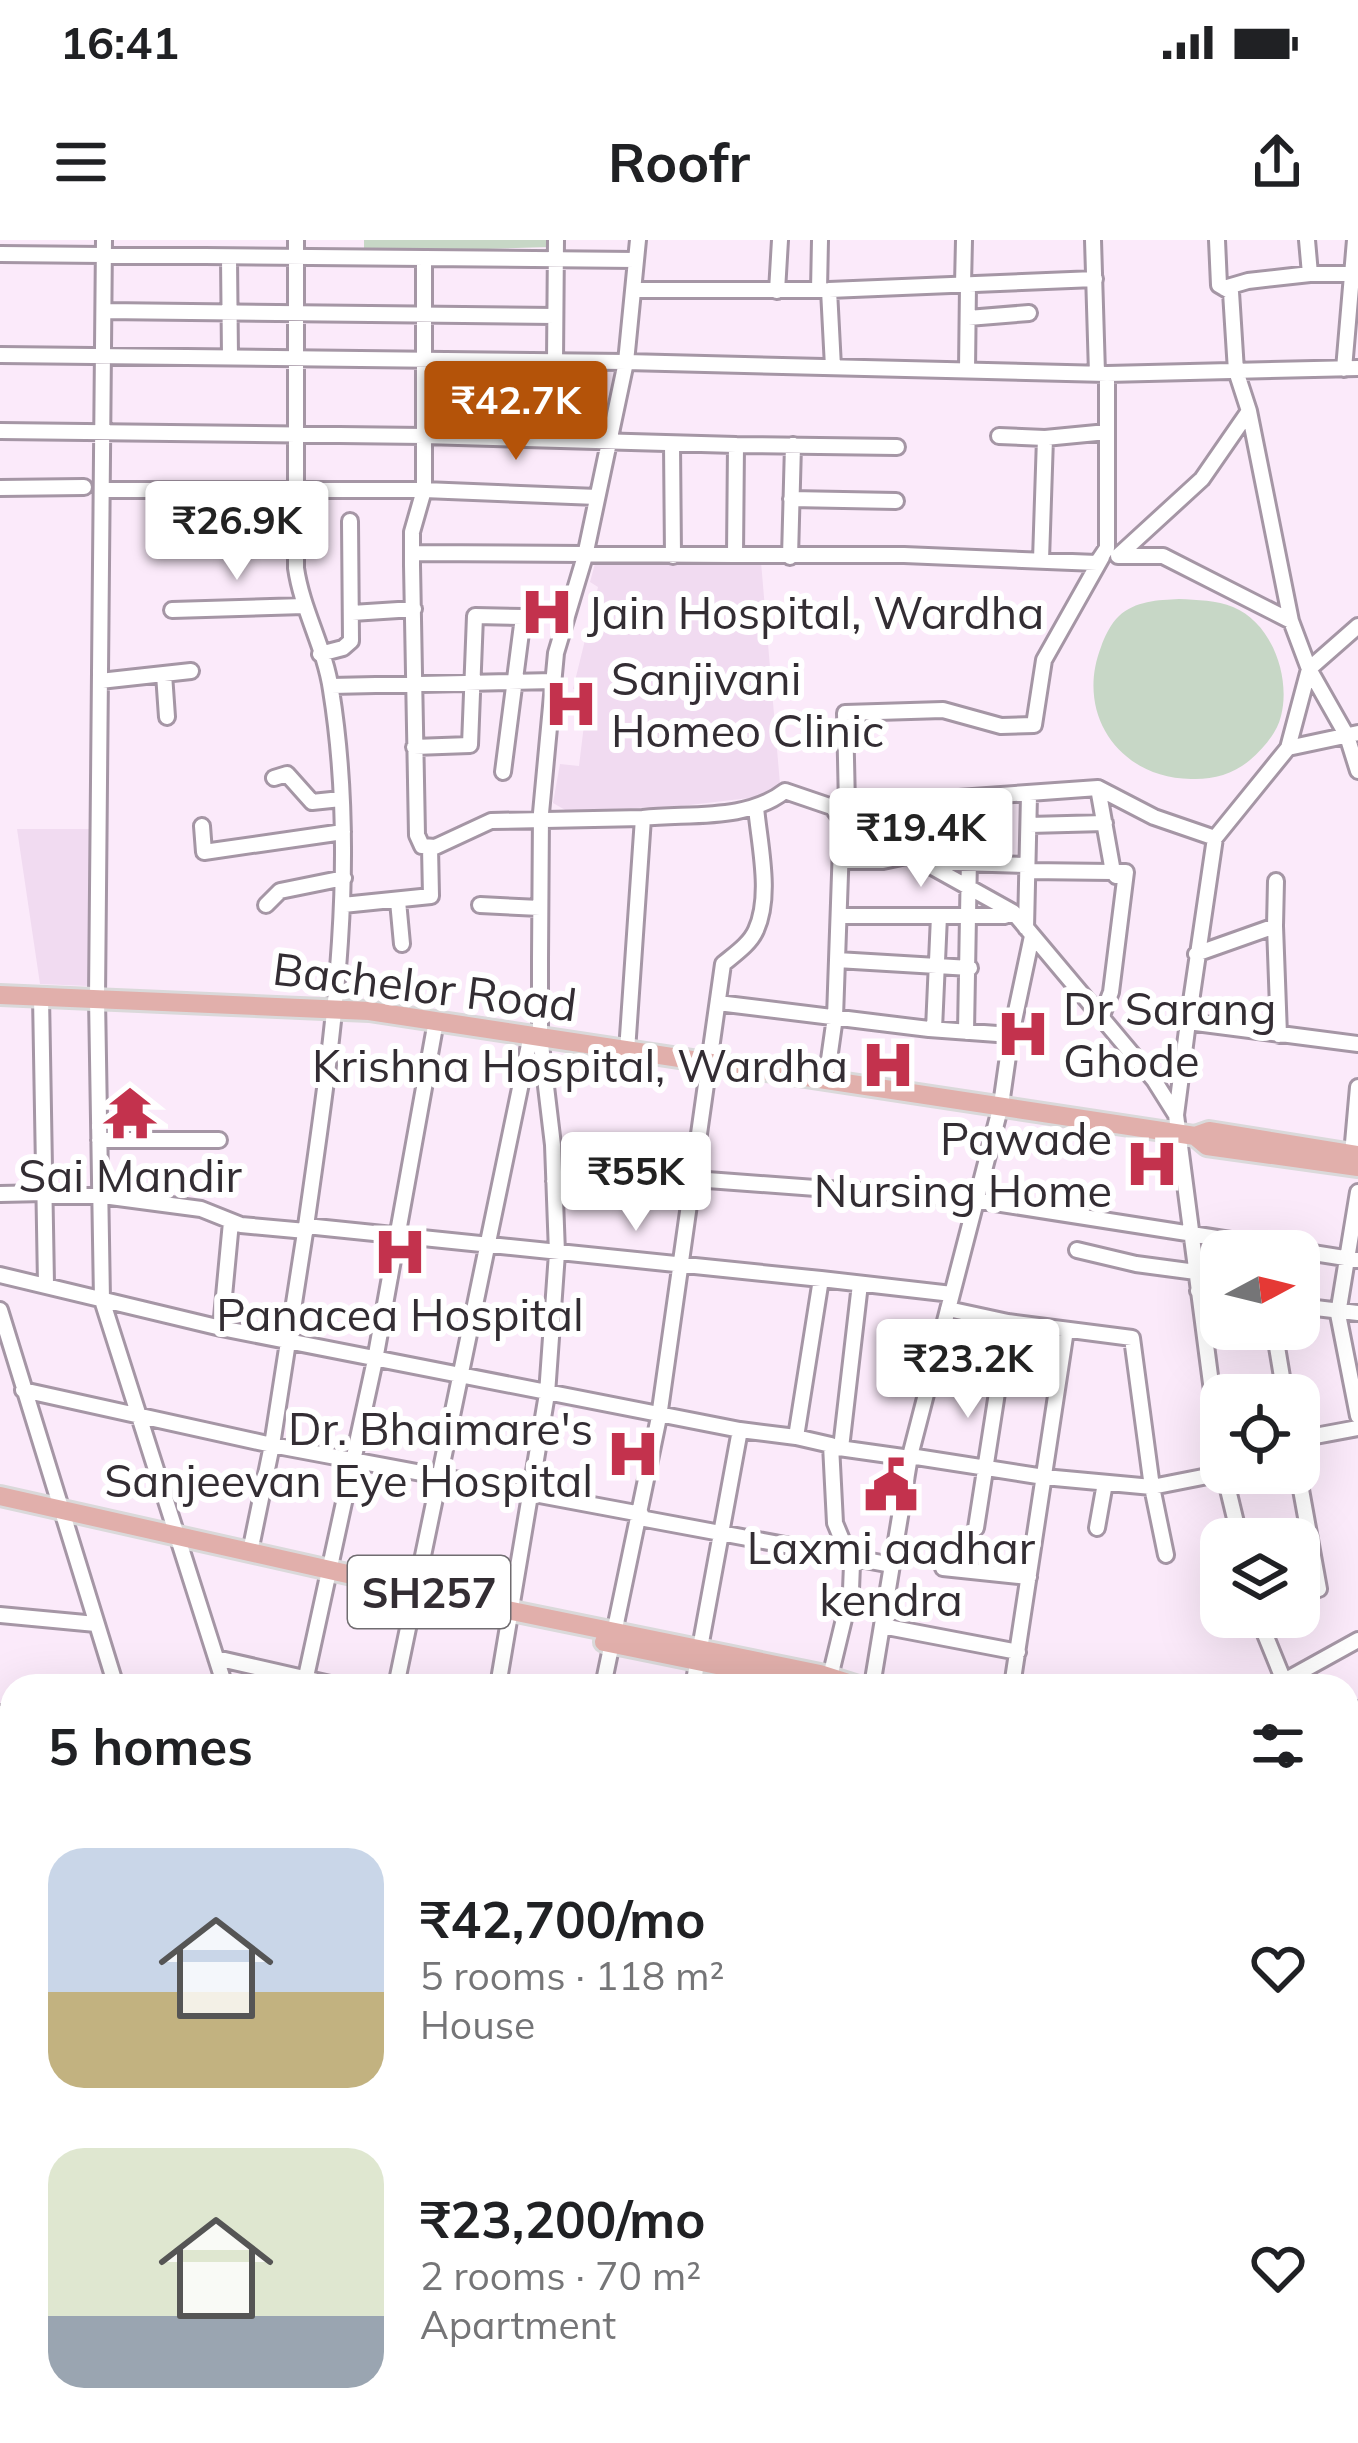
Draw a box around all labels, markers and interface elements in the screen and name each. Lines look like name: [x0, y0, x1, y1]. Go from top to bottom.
text: 16:41: [60, 14, 179, 70]
text: Roofr: [608, 128, 750, 196]
icon: menu: [48, 129, 114, 195]
icon: share: [1244, 129, 1310, 195]
pin: ₹42.7K: [418, 361, 614, 463]
text: ₹42.7K: [451, 375, 581, 424]
pin: ₹26.9K: [139, 481, 335, 583]
text: ₹26.9K: [172, 495, 302, 544]
hospital icon: Jain Hospital, Wardha: [518, 583, 576, 641]
place label: Jain Hospital, Wardha: [587, 584, 1044, 640]
place label: Sanjivani Homeo Clinic: [611, 650, 884, 758]
hospital icon: Sanjivani Homeo Clinic: [542, 675, 600, 733]
pin: ₹19.4K: [823, 788, 1019, 890]
text: ₹19.4K: [856, 802, 986, 851]
street label: Bachelor Road: [270, 940, 580, 1032]
place label: Dr Sarang Ghode: [1063, 980, 1276, 1088]
hospital icon: Dr Sarang Ghode: [994, 1005, 1052, 1063]
hospital icon: Krishna Hospital, Wardha: [859, 1036, 917, 1094]
place label: Krishna Hospital, Wardha: [312, 1037, 848, 1093]
temple icon: Sai Mandir: [101, 1084, 159, 1142]
place label: Pawade Nursing Home: [814, 1110, 1112, 1218]
pin: ₹55K: [565, 1132, 707, 1234]
hospital icon: Pawade Nursing Home: [1123, 1135, 1181, 1193]
text: ₹55K: [588, 1146, 684, 1195]
place label: Sai Mandir: [18, 1147, 242, 1203]
hospital icon: Panacea Hospital: [371, 1223, 429, 1281]
north arrow: [1200, 1230, 1320, 1350]
map controls: [1200, 1230, 1320, 1638]
place label: Panacea Hospital: [216, 1286, 584, 1342]
pin: ₹23.2K: [870, 1319, 1066, 1421]
text: ₹23.2K: [903, 1333, 1033, 1382]
button: locate: [1200, 1374, 1320, 1494]
place label: Dr. Bhaimare's Sanjeevan Eye Hospital: [104, 1400, 593, 1508]
hospital icon: Dr. Bhaimare's Sanjeevan Eye Hospital: [604, 1425, 662, 1483]
public building icon: Laxmi aadhar kendra: [862, 1456, 920, 1514]
button: layers: [1200, 1518, 1320, 1638]
place label: Laxmi aadhar kendra: [747, 1519, 1036, 1627]
road number: SH257: [348, 1556, 510, 1628]
icon: filters: [1245, 1713, 1311, 1779]
text: 5 homes: [48, 1714, 253, 1778]
text: ₹42,700/mo: [420, 1887, 705, 1951]
icon: home: [144, 1896, 288, 2040]
icon: heart: [1245, 1935, 1311, 2001]
text: 5 rooms · 118 m²: [420, 1951, 724, 2000]
text: House: [420, 2000, 535, 2049]
text: ₹23,200/mo: [420, 2187, 705, 2251]
icon: home: [144, 2196, 288, 2340]
icon: heart: [1245, 2235, 1311, 2301]
text: 2 rooms · 70 m²: [420, 2251, 701, 2300]
text: Apartment: [420, 2300, 616, 2349]

